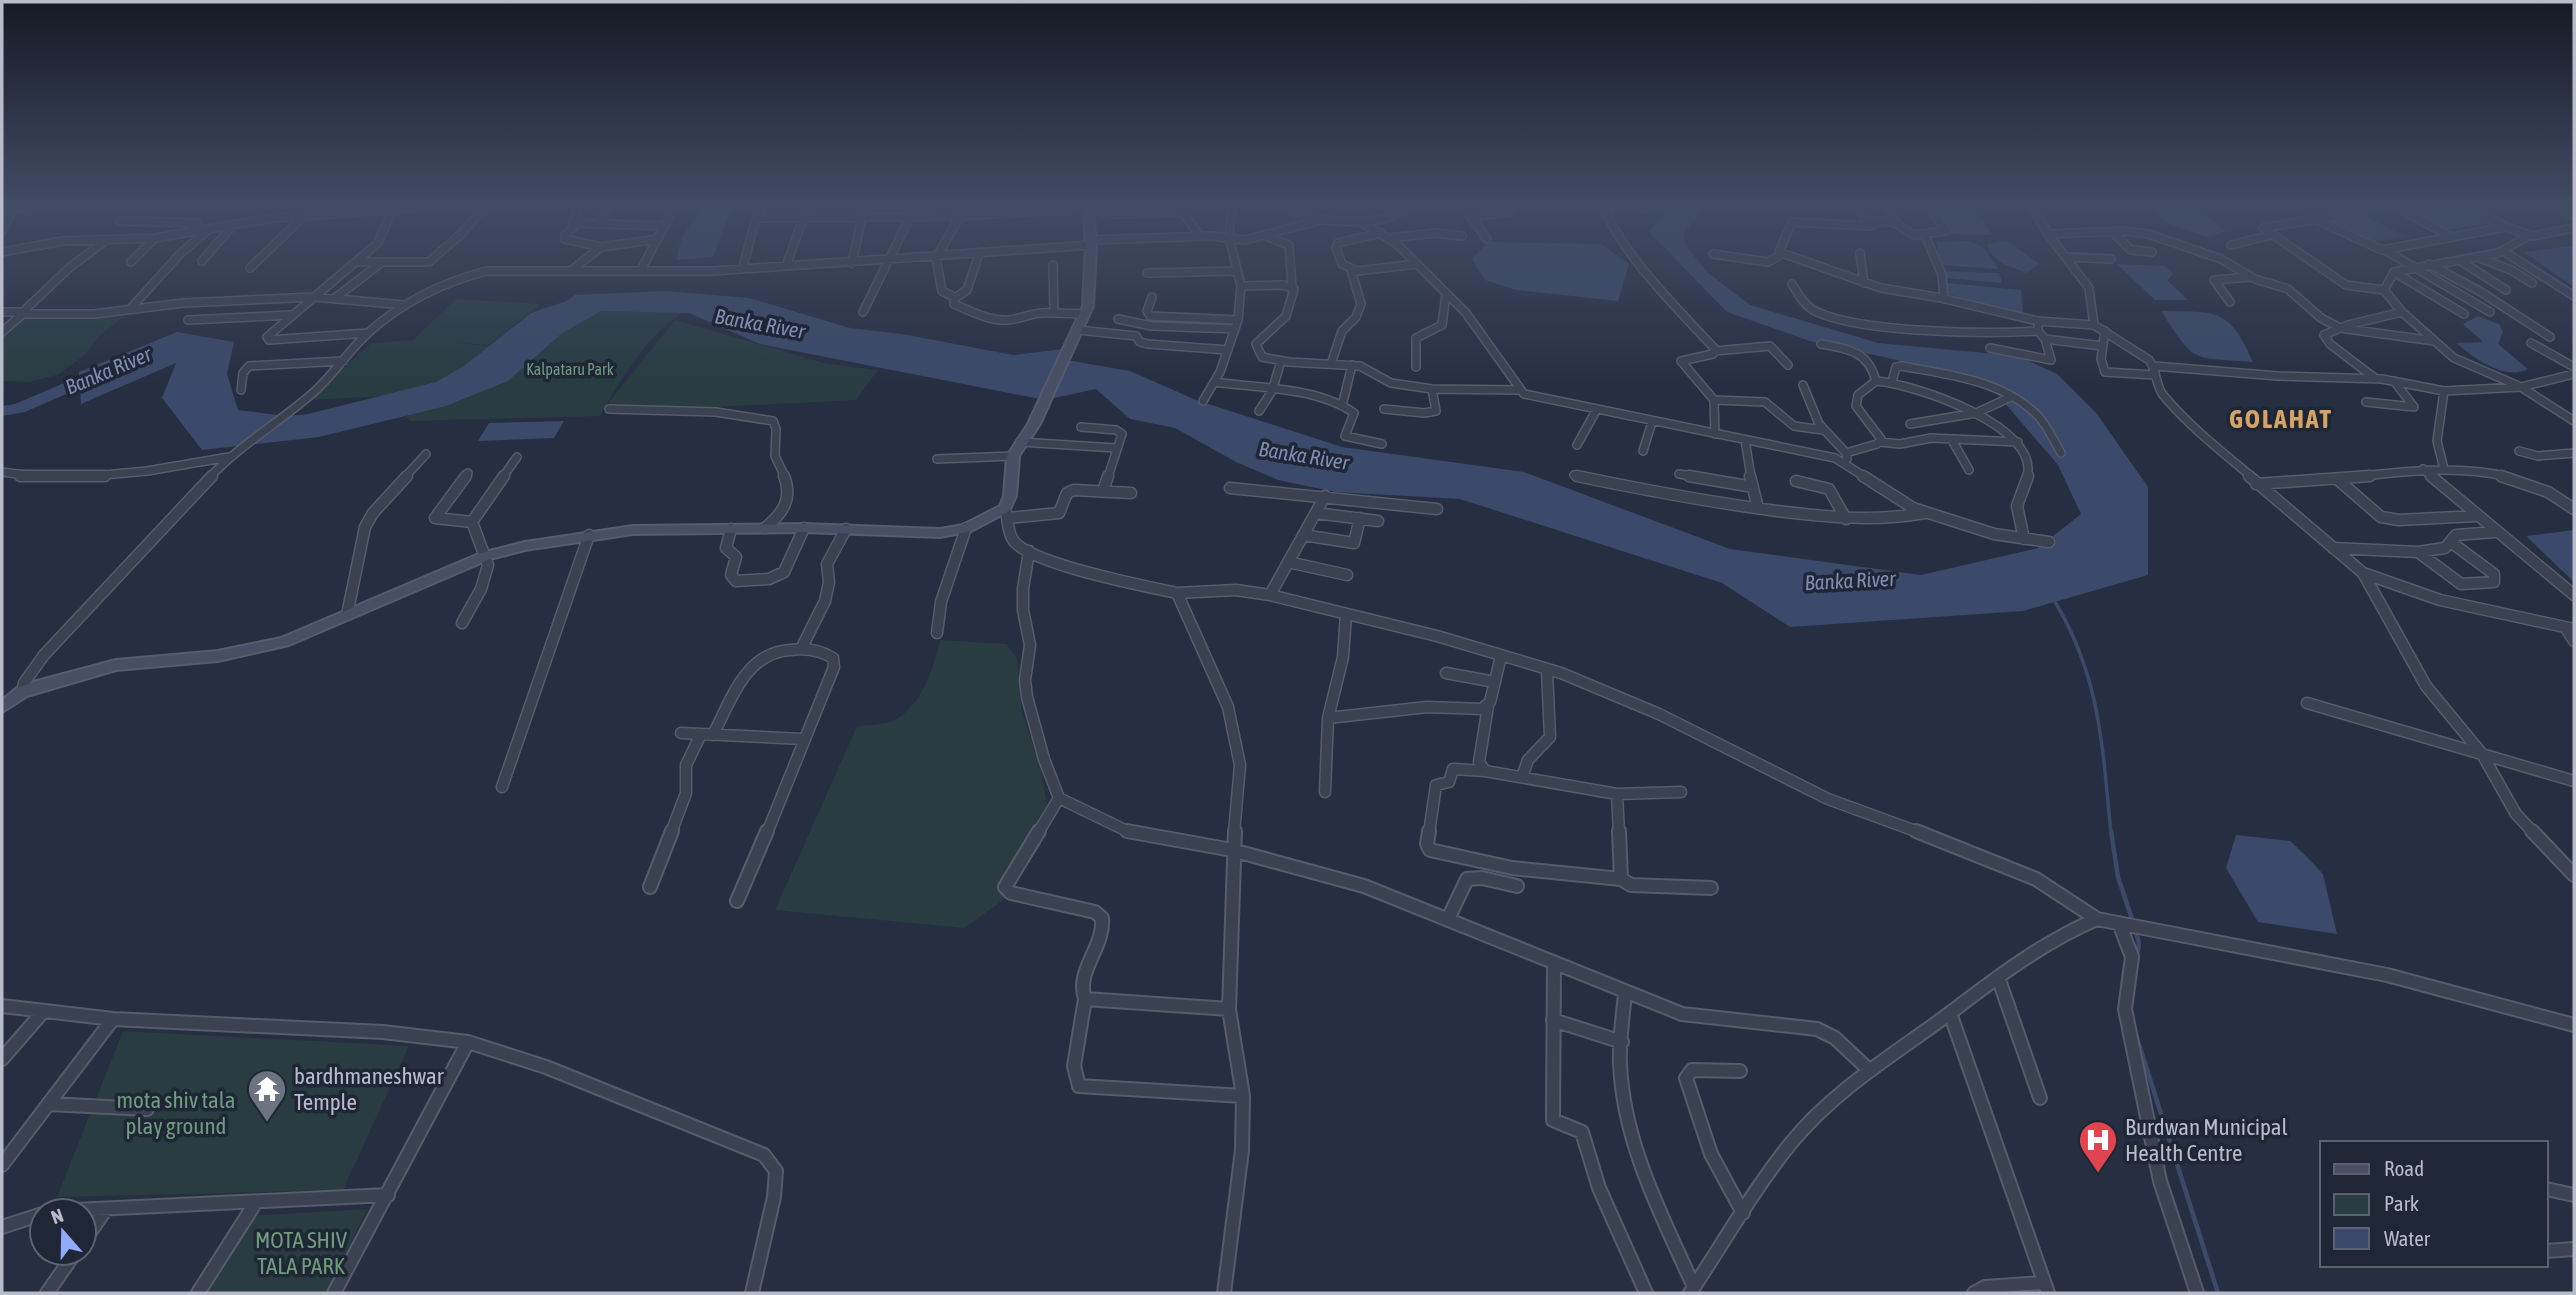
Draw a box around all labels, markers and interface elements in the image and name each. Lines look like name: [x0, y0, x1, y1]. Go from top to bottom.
water label: Banka River: [713, 303, 808, 343]
water label: Banka River: [61, 341, 155, 399]
park label: Kalpataru Park: [526, 360, 614, 379]
district label: GOLAHAT: [2229, 404, 2333, 434]
water label: Banka River: [1257, 436, 1352, 474]
water label: Banka River: [1804, 566, 1897, 594]
place label: bardhmaneshwar Temple: [294, 1063, 445, 1115]
temple icon: bardhmaneshwar Temple: [246, 1068, 288, 1123]
park label: mota shiv tala play ground: [116, 1087, 236, 1139]
place label: Burdwan Municipal Health Centre: [2125, 1114, 2288, 1166]
hospital icon: Burdwan Municipal Health Centre: [2077, 1119, 2119, 1174]
legend: [2320, 1141, 2548, 1267]
text: Road: [2384, 1156, 2424, 1180]
text: Park: [2384, 1191, 2419, 1215]
north arrow: [28, 1197, 98, 1267]
text: N: [48, 1204, 66, 1228]
text: Water: [2384, 1226, 2431, 1250]
park label: MOTA SHIV TALA PARK: [255, 1227, 348, 1279]

